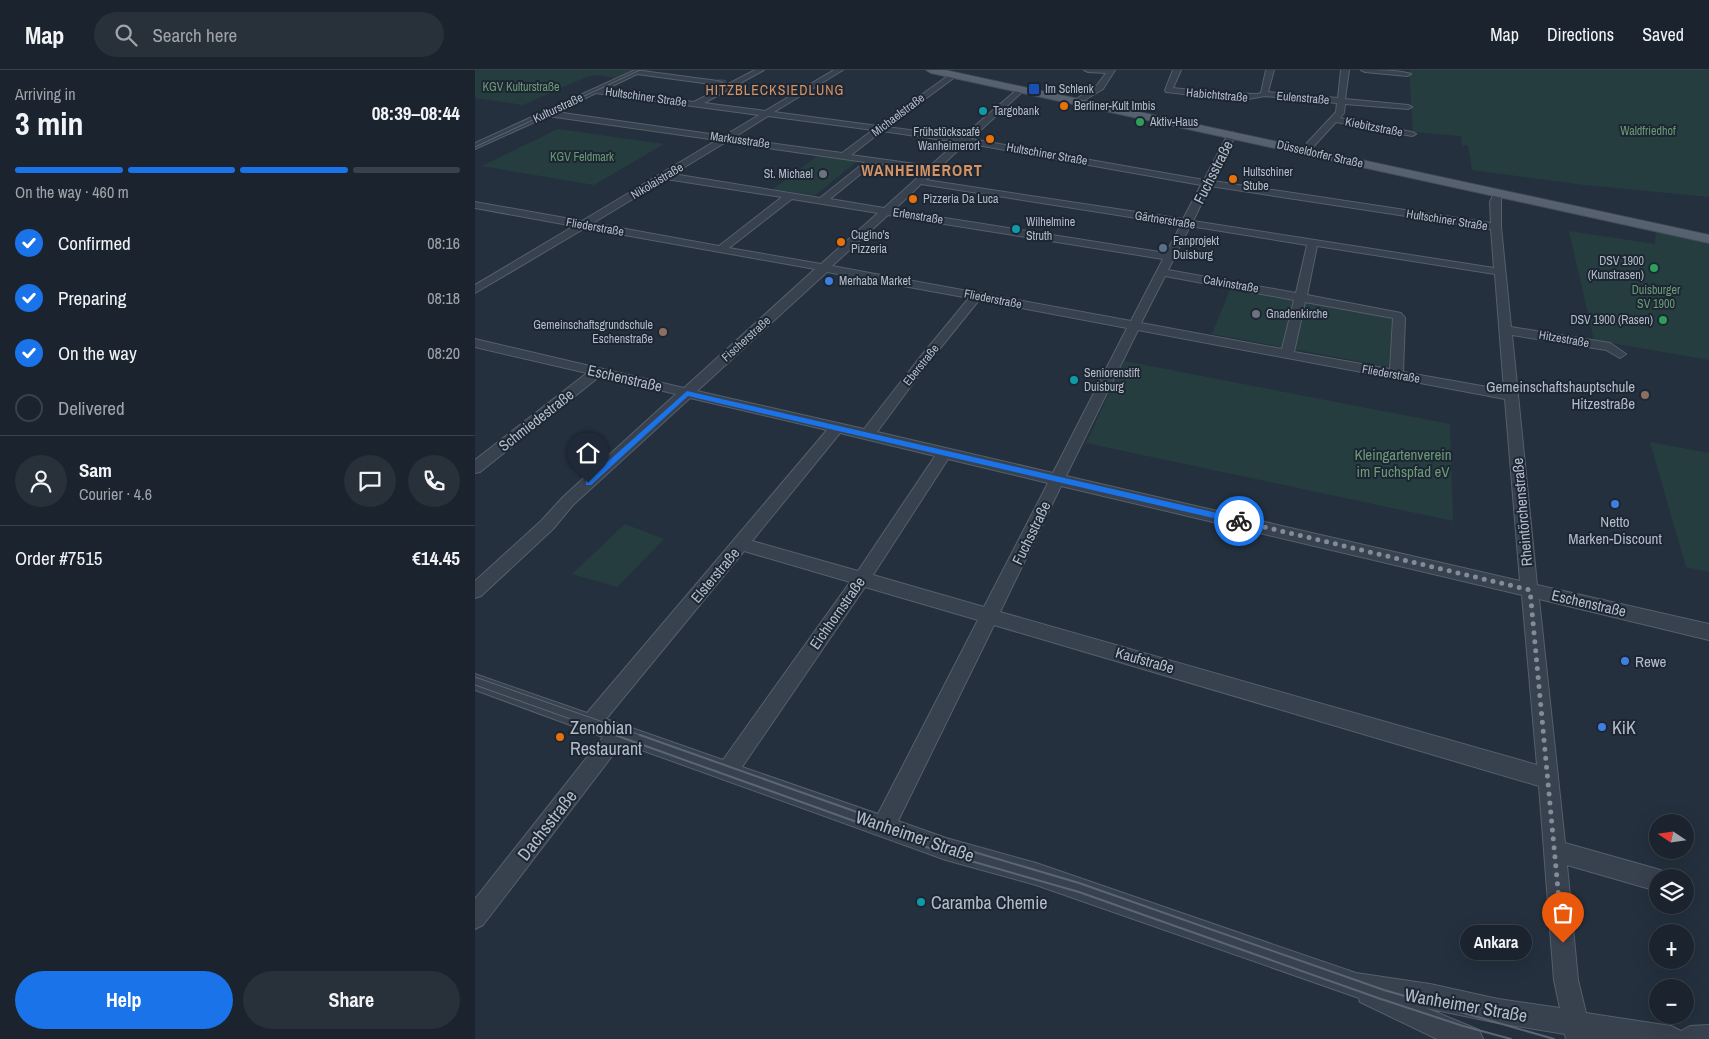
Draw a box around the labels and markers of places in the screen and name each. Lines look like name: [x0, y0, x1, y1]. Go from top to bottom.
place label: Im Schlenk: [1045, 81, 1094, 97]
marker: Im Schlenk: [1027, 82, 1041, 96]
place label: Berliner-Kult Imbis: [1074, 98, 1156, 114]
marker: Berliner-Kult Imbis: [1058, 100, 1070, 112]
place label: Targobank: [993, 103, 1039, 119]
marker: Targobank: [977, 105, 989, 117]
place label: Aktiv-Haus: [1149, 114, 1198, 130]
marker: Aktiv-Haus: [1134, 116, 1146, 128]
place label: Frühstückscafé Wanheimerort: [913, 124, 980, 154]
marker: Frühstückscafé Wanheimerort: [984, 133, 996, 145]
place label: Hultschiner Stube: [1243, 164, 1293, 194]
place label: St. Michael: [764, 166, 813, 182]
marker: St. Michael: [817, 168, 829, 180]
marker: Hultschiner Stube: [1227, 173, 1239, 185]
place label: Pizzeria Da Luca: [923, 191, 999, 207]
marker: Pizzeria Da Luca: [907, 193, 919, 205]
place label: Wilhelmine Struth: [1026, 214, 1075, 244]
marker: Wilhelmine Struth: [1010, 223, 1022, 235]
place label: Cugino's Pizzeria: [851, 227, 890, 257]
place label: Fanprojekt Duisburg: [1173, 233, 1219, 263]
marker: Cugino's Pizzeria: [835, 236, 847, 248]
marker: Fanprojekt Duisburg: [1157, 242, 1169, 254]
place label: DSV 1900 (Kunstrasen): [1588, 253, 1644, 283]
marker: DSV 1900 (Kunstrasen): [1648, 262, 1660, 274]
place label: Merhaba Market: [839, 273, 911, 289]
marker: Merhaba Market: [823, 275, 835, 287]
place label: Gnadenkirche: [1266, 306, 1328, 322]
marker: Gnadenkirche: [1250, 308, 1262, 320]
place label: DSV 1900 (Rasen): [1570, 312, 1653, 328]
marker: DSV 1900 (Rasen): [1657, 314, 1669, 326]
place label: Gemeinschaftsgrundschule Eschenstraße: [533, 317, 653, 347]
marker: Gemeinschaftsgrundschule Eschenstraße: [657, 326, 669, 338]
place label: Seniorenstift Duisburg: [1084, 365, 1140, 395]
marker: Seniorenstift Duisburg: [1068, 374, 1080, 386]
place label: Gemeinschaftshauptschule Hitzestraße: [1486, 376, 1635, 414]
marker: Gemeinschaftshauptschule Hitzestraße: [1639, 389, 1651, 401]
pin: [567, 432, 609, 483]
marker: Netto Marken-Discount: [1609, 498, 1621, 510]
place label: Netto Marken-Discount: [1568, 511, 1662, 549]
place label: Rewe: [1635, 651, 1667, 672]
marker: Rewe: [1619, 655, 1631, 667]
place label: Zenobian Restaurant: [570, 715, 642, 761]
place label: KiK: [1612, 715, 1636, 740]
marker: KiK: [1596, 721, 1608, 733]
marker: Zenobian Restaurant: [554, 731, 566, 743]
place label: Caramba Chemie: [931, 890, 1047, 915]
pin: [1542, 892, 1584, 943]
marker: Caramba Chemie: [915, 896, 927, 908]
callout: Ankara: [1461, 926, 1533, 960]

